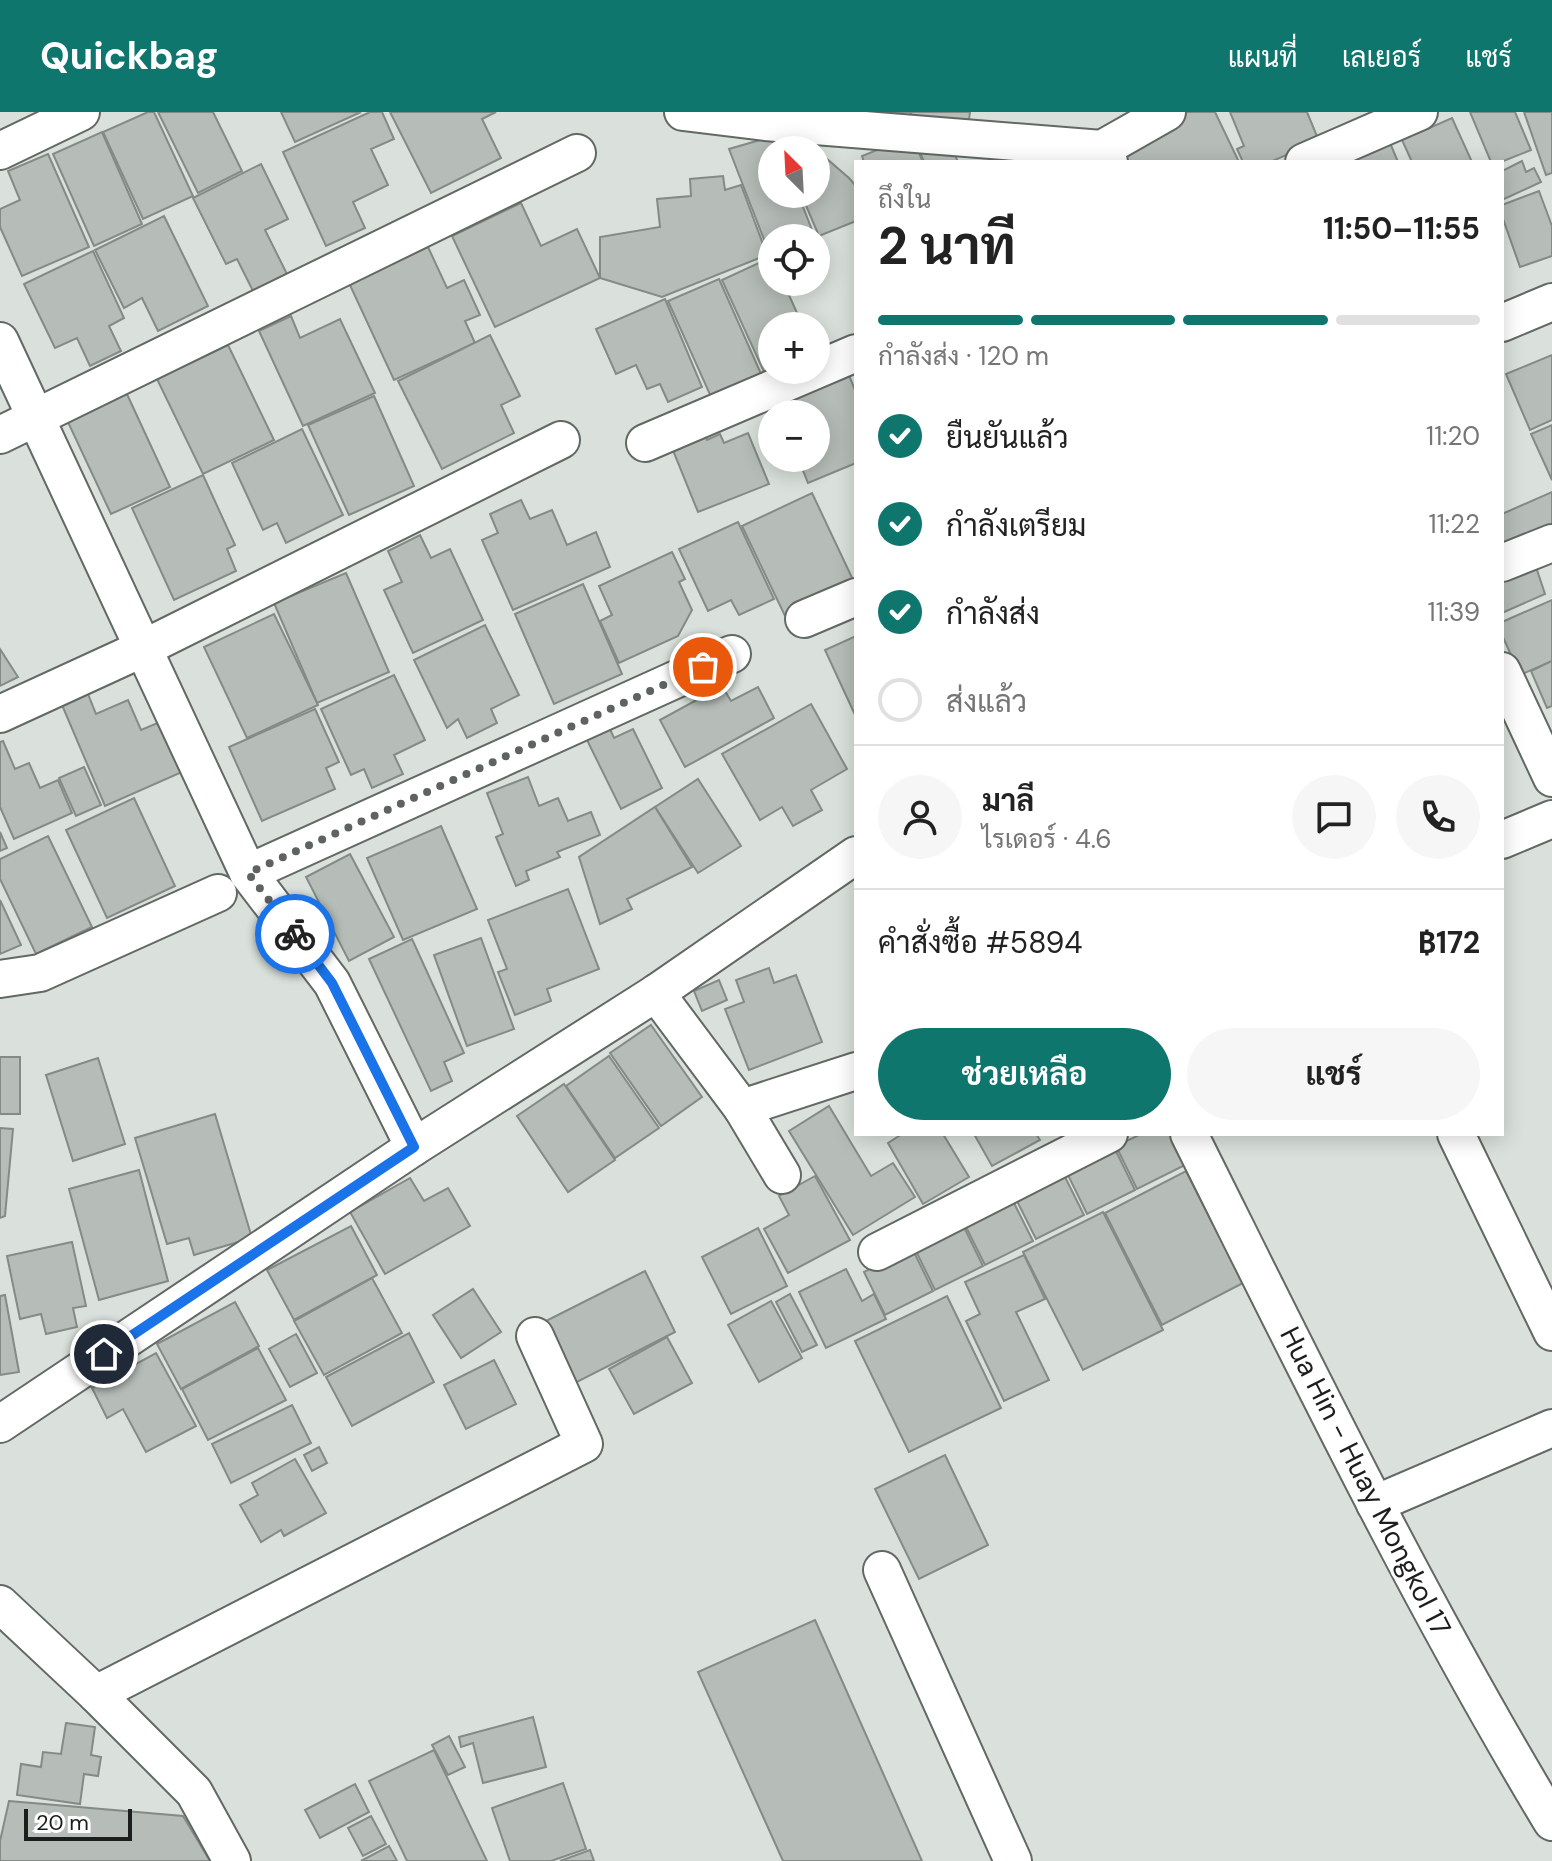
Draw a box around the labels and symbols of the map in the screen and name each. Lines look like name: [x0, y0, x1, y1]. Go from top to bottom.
north arrow: [758, 136, 830, 208]
pin: [669, 633, 737, 701]
courier: [255, 894, 335, 974]
pin: [70, 1320, 138, 1388]
street label: Hua Hin - Huay Mongkol 17: [1272, 1321, 1460, 1642]
scale bar: [24, 1805, 132, 1841]

